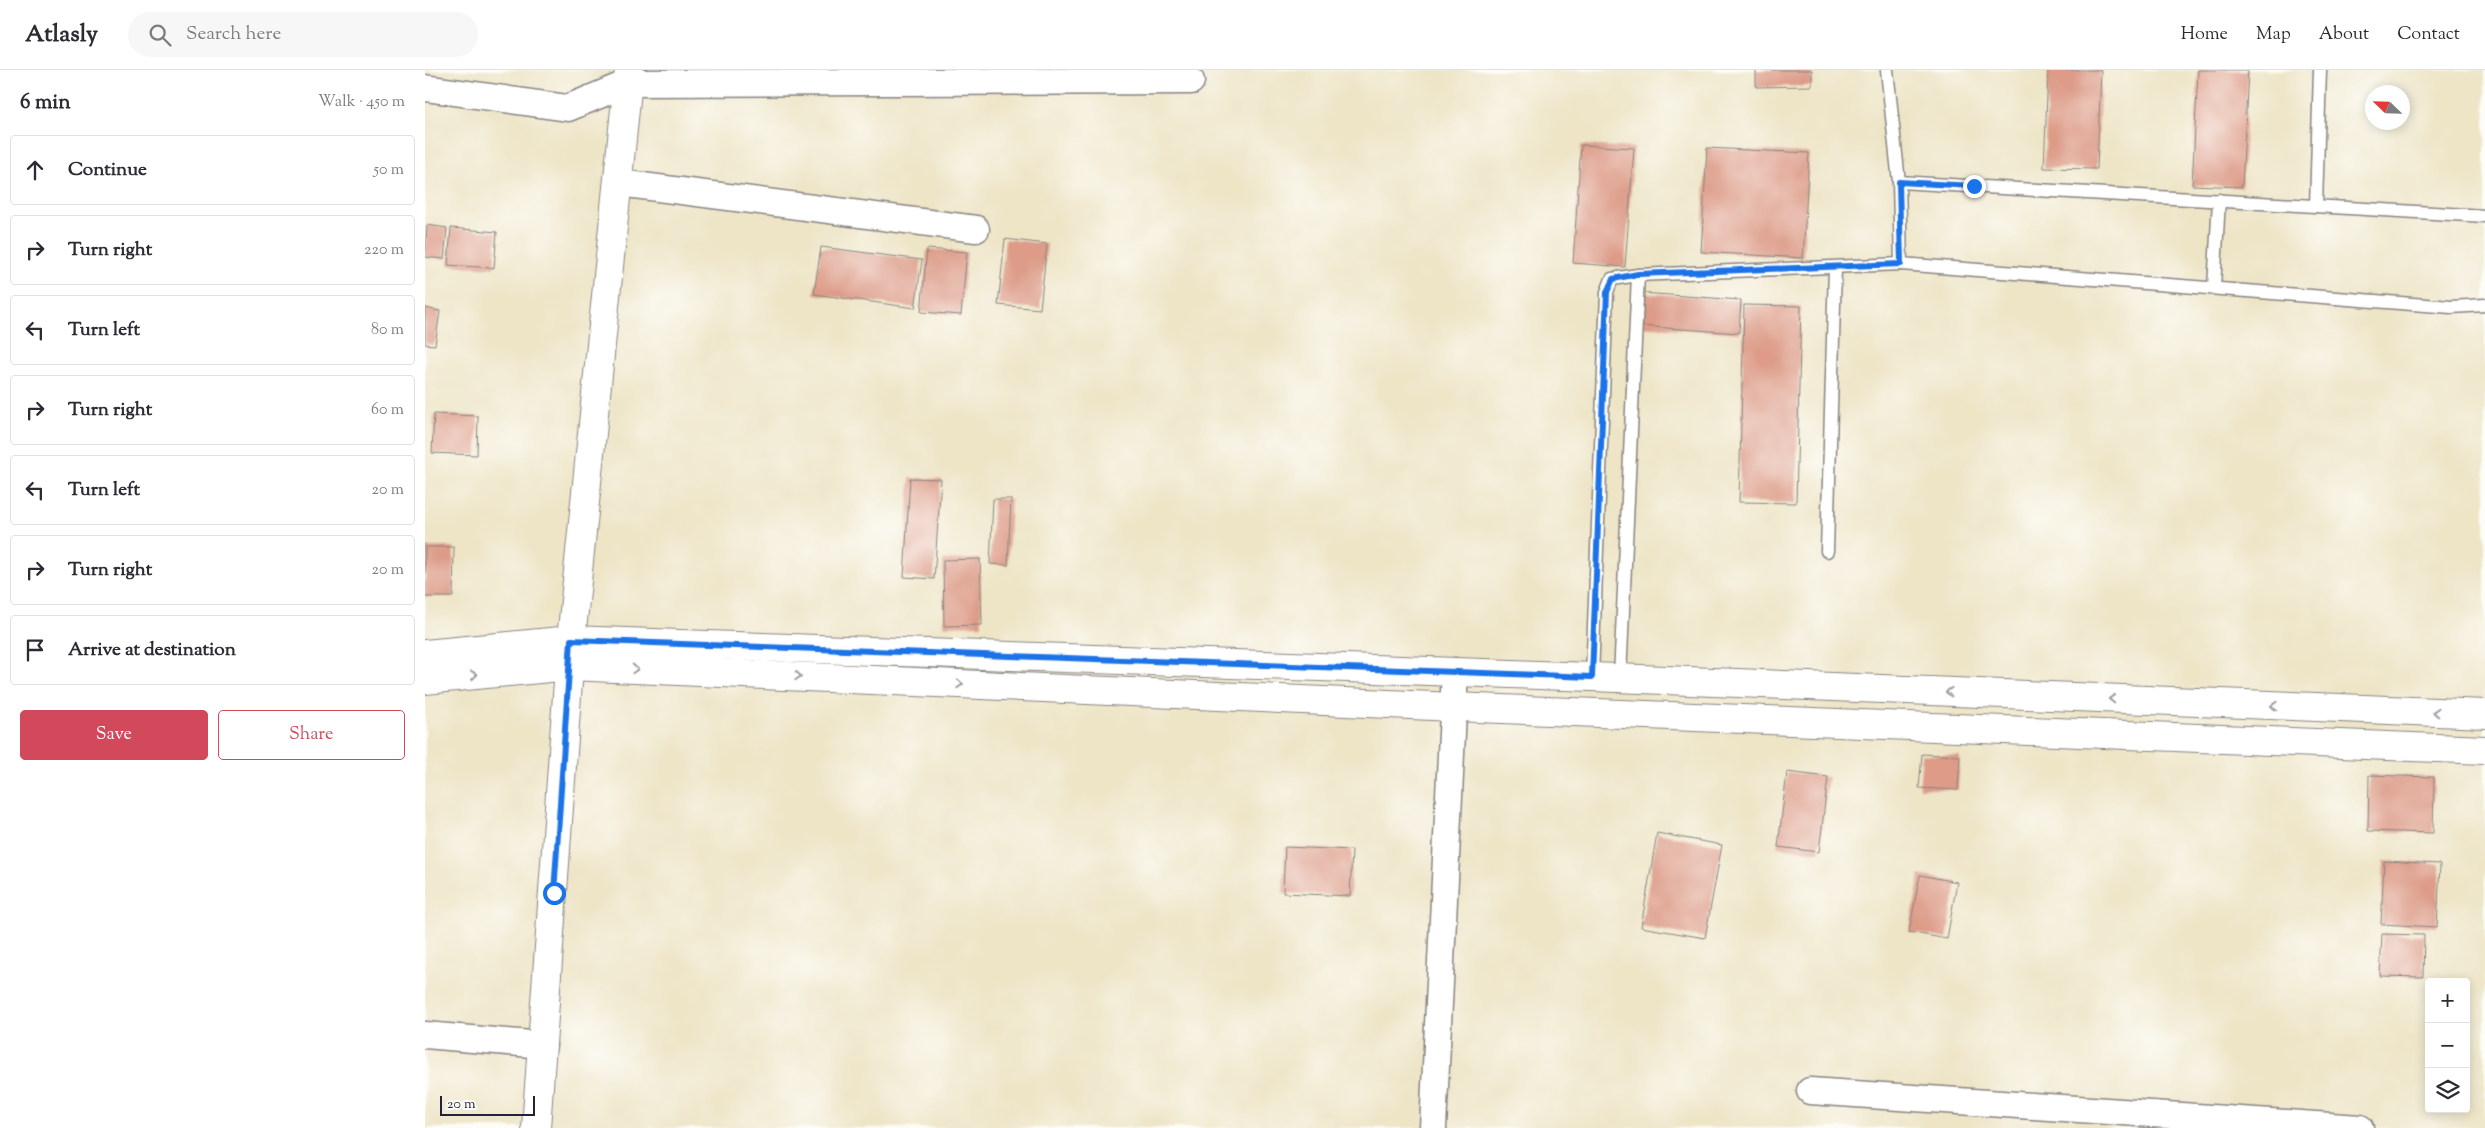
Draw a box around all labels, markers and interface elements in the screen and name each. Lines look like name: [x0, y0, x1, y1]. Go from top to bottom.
search box: [128, 12, 478, 57]
text: Atlasly: [25, 18, 98, 52]
icon: search: [146, 21, 174, 49]
text: Search here: [186, 21, 281, 48]
text: Home: [2181, 22, 2228, 48]
text: Map: [2256, 22, 2291, 48]
text: About: [2319, 22, 2369, 48]
text: Contact: [2397, 22, 2460, 48]
north arrow: [2365, 85, 2410, 130]
text: 6 min: [20, 88, 71, 118]
text: Walk · 450 m: [318, 91, 405, 114]
icon: ahead: [21, 156, 49, 184]
text: Continue: [68, 157, 147, 184]
text: 50 m: [373, 159, 404, 182]
route end: [1963, 175, 1986, 198]
icon: right: [21, 236, 49, 264]
text: Turn right: [68, 237, 152, 264]
text: 220 m: [364, 239, 404, 262]
icon: left: [21, 316, 49, 344]
text: Turn left: [68, 317, 140, 344]
text: 80 m: [371, 319, 404, 342]
icon: right: [21, 396, 49, 424]
text: Turn right: [68, 397, 152, 424]
text: 60 m: [371, 399, 404, 422]
icon: left: [21, 476, 49, 504]
text: Turn left: [68, 477, 140, 504]
text: 20 m: [371, 479, 404, 502]
icon: right: [21, 556, 49, 584]
text: Turn right: [68, 557, 152, 584]
text: 20 m: [371, 559, 404, 582]
icon: arrive: [21, 636, 49, 664]
text: Arrive at destination: [68, 637, 236, 664]
one-way arrow: [632, 663, 640, 674]
one-way arrow: [470, 670, 478, 681]
one-way arrow: [794, 671, 802, 682]
one-way arrow: [956, 678, 964, 689]
one-way arrow: [1945, 687, 1952, 697]
one-way arrow: [2107, 693, 2115, 704]
one-way arrow: [2270, 700, 2278, 711]
one-way arrow: [2432, 707, 2440, 718]
button: Save: [20, 710, 208, 760]
button: Share: [218, 710, 405, 760]
route start: [543, 882, 566, 905]
map controls: [2425, 978, 2470, 1113]
button: +: [2425, 978, 2470, 1023]
button: −: [2425, 1023, 2470, 1068]
button: layers: [2425, 1068, 2470, 1113]
scale bar: [440, 1093, 535, 1116]
text: 20 m: [447, 1095, 476, 1115]

